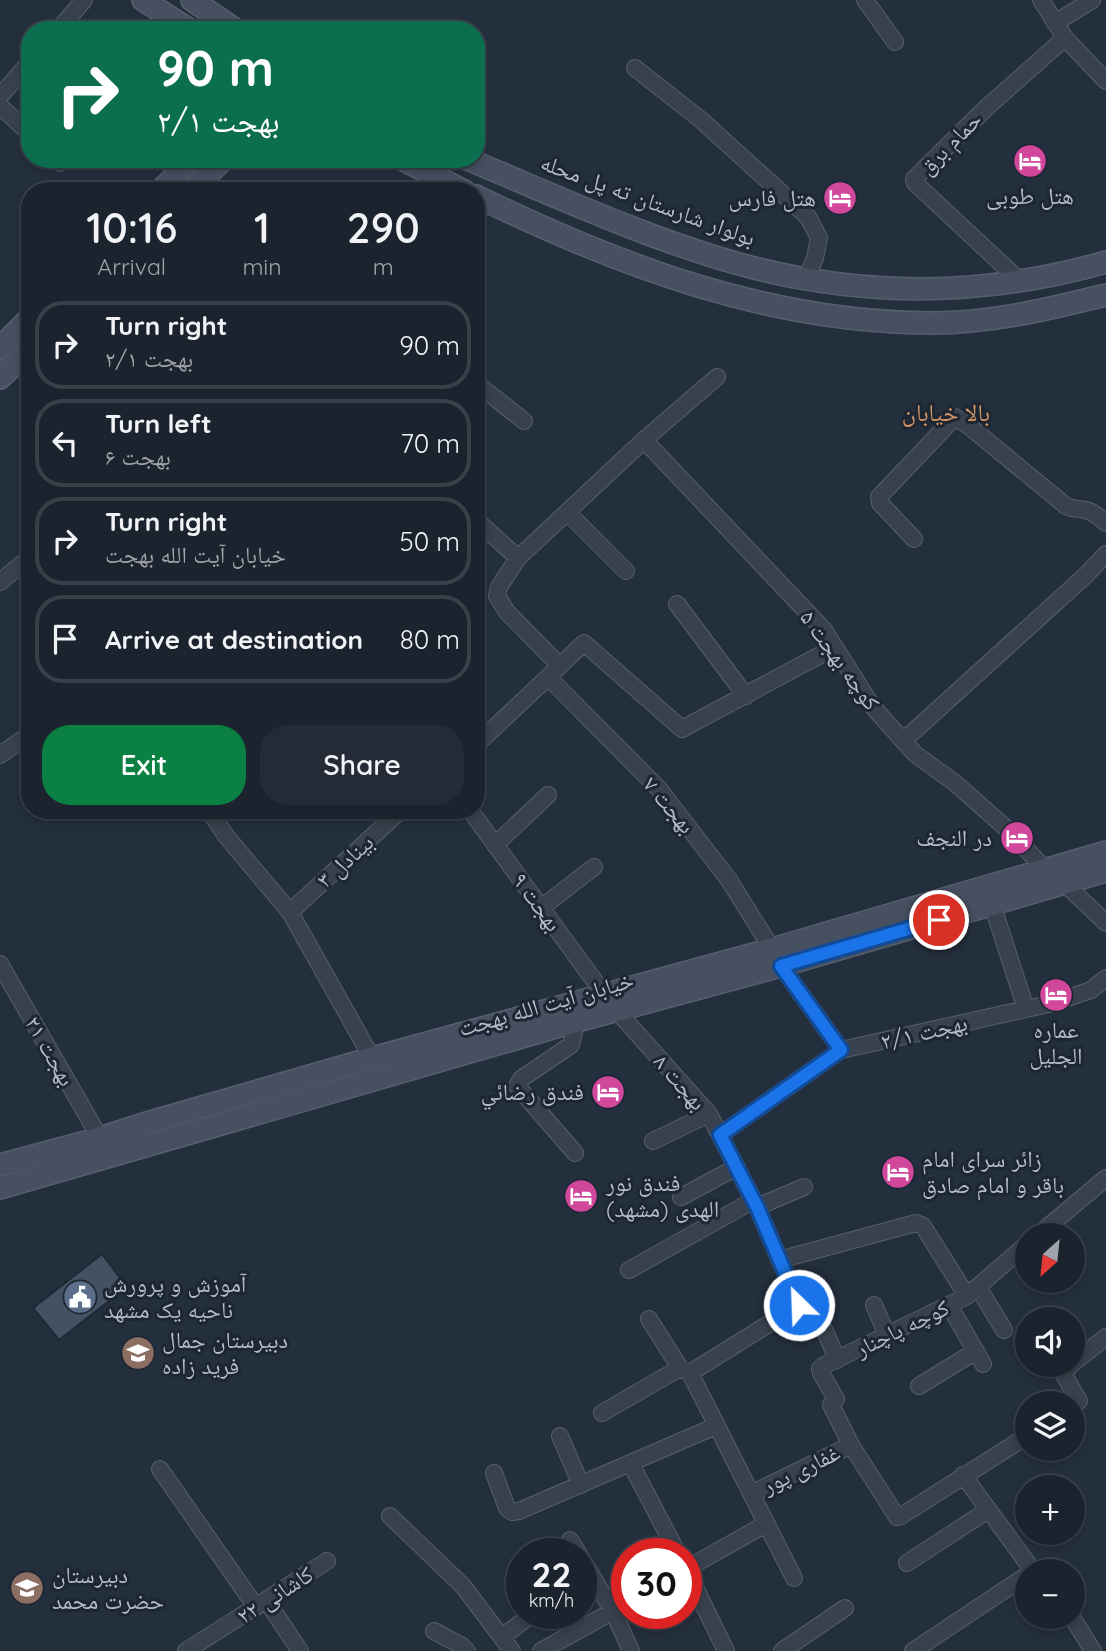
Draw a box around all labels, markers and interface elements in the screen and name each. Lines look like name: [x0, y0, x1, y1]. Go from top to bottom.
text: 90 m: [157, 37, 274, 98]
icon: right: [42, 49, 133, 140]
text: بهجت ۲/۱: [157, 100, 280, 140]
street label: حمام برق: [912, 105, 989, 182]
hotel icon: هتل طوبی: [1011, 142, 1049, 180]
street label: بولوار شارستان ته پل محله: [537, 147, 759, 252]
hotel icon: هتل فارس: [821, 179, 859, 217]
place label: هتل طوبی: [986, 181, 1074, 210]
place label: هتل فارس: [729, 183, 816, 212]
text: 10:16: [86, 201, 177, 254]
text: 1: [254, 201, 270, 254]
text: 290: [347, 201, 420, 254]
text: Arrival: [97, 252, 166, 281]
text: min: [242, 252, 282, 281]
text: m: [373, 252, 394, 281]
text: Turn right: [105, 309, 227, 342]
icon: right: [46, 326, 84, 364]
text: 90 m: [399, 329, 460, 362]
text: بهجت ۲/۱: [105, 344, 193, 373]
district label: بالا خیابان: [902, 397, 990, 427]
text: Turn left: [105, 407, 212, 440]
icon: left: [46, 424, 84, 462]
text: 70 m: [400, 427, 460, 460]
text: بهجت ۶: [105, 442, 171, 471]
text: Turn right: [105, 505, 227, 538]
icon: right: [46, 522, 84, 560]
text: 50 m: [400, 525, 460, 558]
text: خیابان آیت الله بهجت: [105, 540, 286, 569]
street label: کوچه بهجت ۵: [794, 604, 887, 716]
icon: arrive: [46, 620, 84, 658]
text: Arrive at destination: [105, 623, 363, 656]
text: 80 m: [400, 623, 460, 656]
button: Exit: [42, 725, 246, 805]
button: Share: [260, 725, 464, 805]
street label: بهجت ۷: [637, 770, 702, 839]
hotel icon: در النجف: [998, 819, 1036, 857]
place label: در النجف: [916, 823, 992, 852]
street label: بینادل ۳: [310, 827, 379, 894]
street label: بهجت ۹: [506, 867, 568, 937]
pin: [909, 890, 969, 950]
icon: arrive: [920, 901, 958, 939]
street label: خیابان آیت الله بهجت: [455, 965, 637, 1042]
hotel icon: عماره الجلیل: [1037, 976, 1075, 1014]
street label: بهجت ۲/۱: [878, 1007, 970, 1056]
street label: بهجت ۲۱: [19, 1011, 82, 1091]
place label: عماره الجلیل: [1029, 1015, 1083, 1070]
street label: بهجت ۸: [648, 1047, 713, 1116]
hotel icon: فندق رضائي: [589, 1073, 627, 1111]
place label: فندق رضائي: [481, 1077, 584, 1111]
place label: زائر سرای امام باقر و امام صادق: [922, 1144, 1064, 1201]
hotel icon: زائر سرای امام باقر و امام صادق: [879, 1153, 917, 1191]
place label: فندق نور الهدى (مشهد): [605, 1168, 719, 1223]
hotel icon: فندق نور الهدى (مشهد): [562, 1177, 600, 1215]
north arrow: [1015, 1223, 1085, 1293]
map controls: [1015, 1223, 1085, 1629]
position arrow: [762, 1268, 836, 1342]
place label: آموزش و پرورش ناحیه یک مشهد: [104, 1269, 248, 1324]
public building icon: آموزش و پرورش ناحیه یک مشهد: [61, 1278, 99, 1316]
street label: کوچه پاچنار: [849, 1292, 954, 1363]
button: sound: [1015, 1307, 1085, 1377]
place label: دبیرستان جمال فرید زاده: [162, 1325, 288, 1380]
school or university icon: دبیرستان جمال فرید زاده: [119, 1334, 157, 1372]
button: layers: [1015, 1391, 1085, 1461]
street label: غفاری پور: [756, 1437, 845, 1500]
button: +: [1015, 1475, 1085, 1545]
speed limit sign: 30: [611, 1538, 702, 1629]
text: 22: [532, 1552, 571, 1596]
street label: کاشانی ۲۲: [231, 1559, 319, 1630]
button: −: [1015, 1559, 1085, 1629]
place label: دبیرستان حضرت محمد: [52, 1560, 164, 1615]
school or university icon: دبیرستان حضرت محمد: [8, 1569, 46, 1607]
text: km/h: [529, 1589, 574, 1612]

